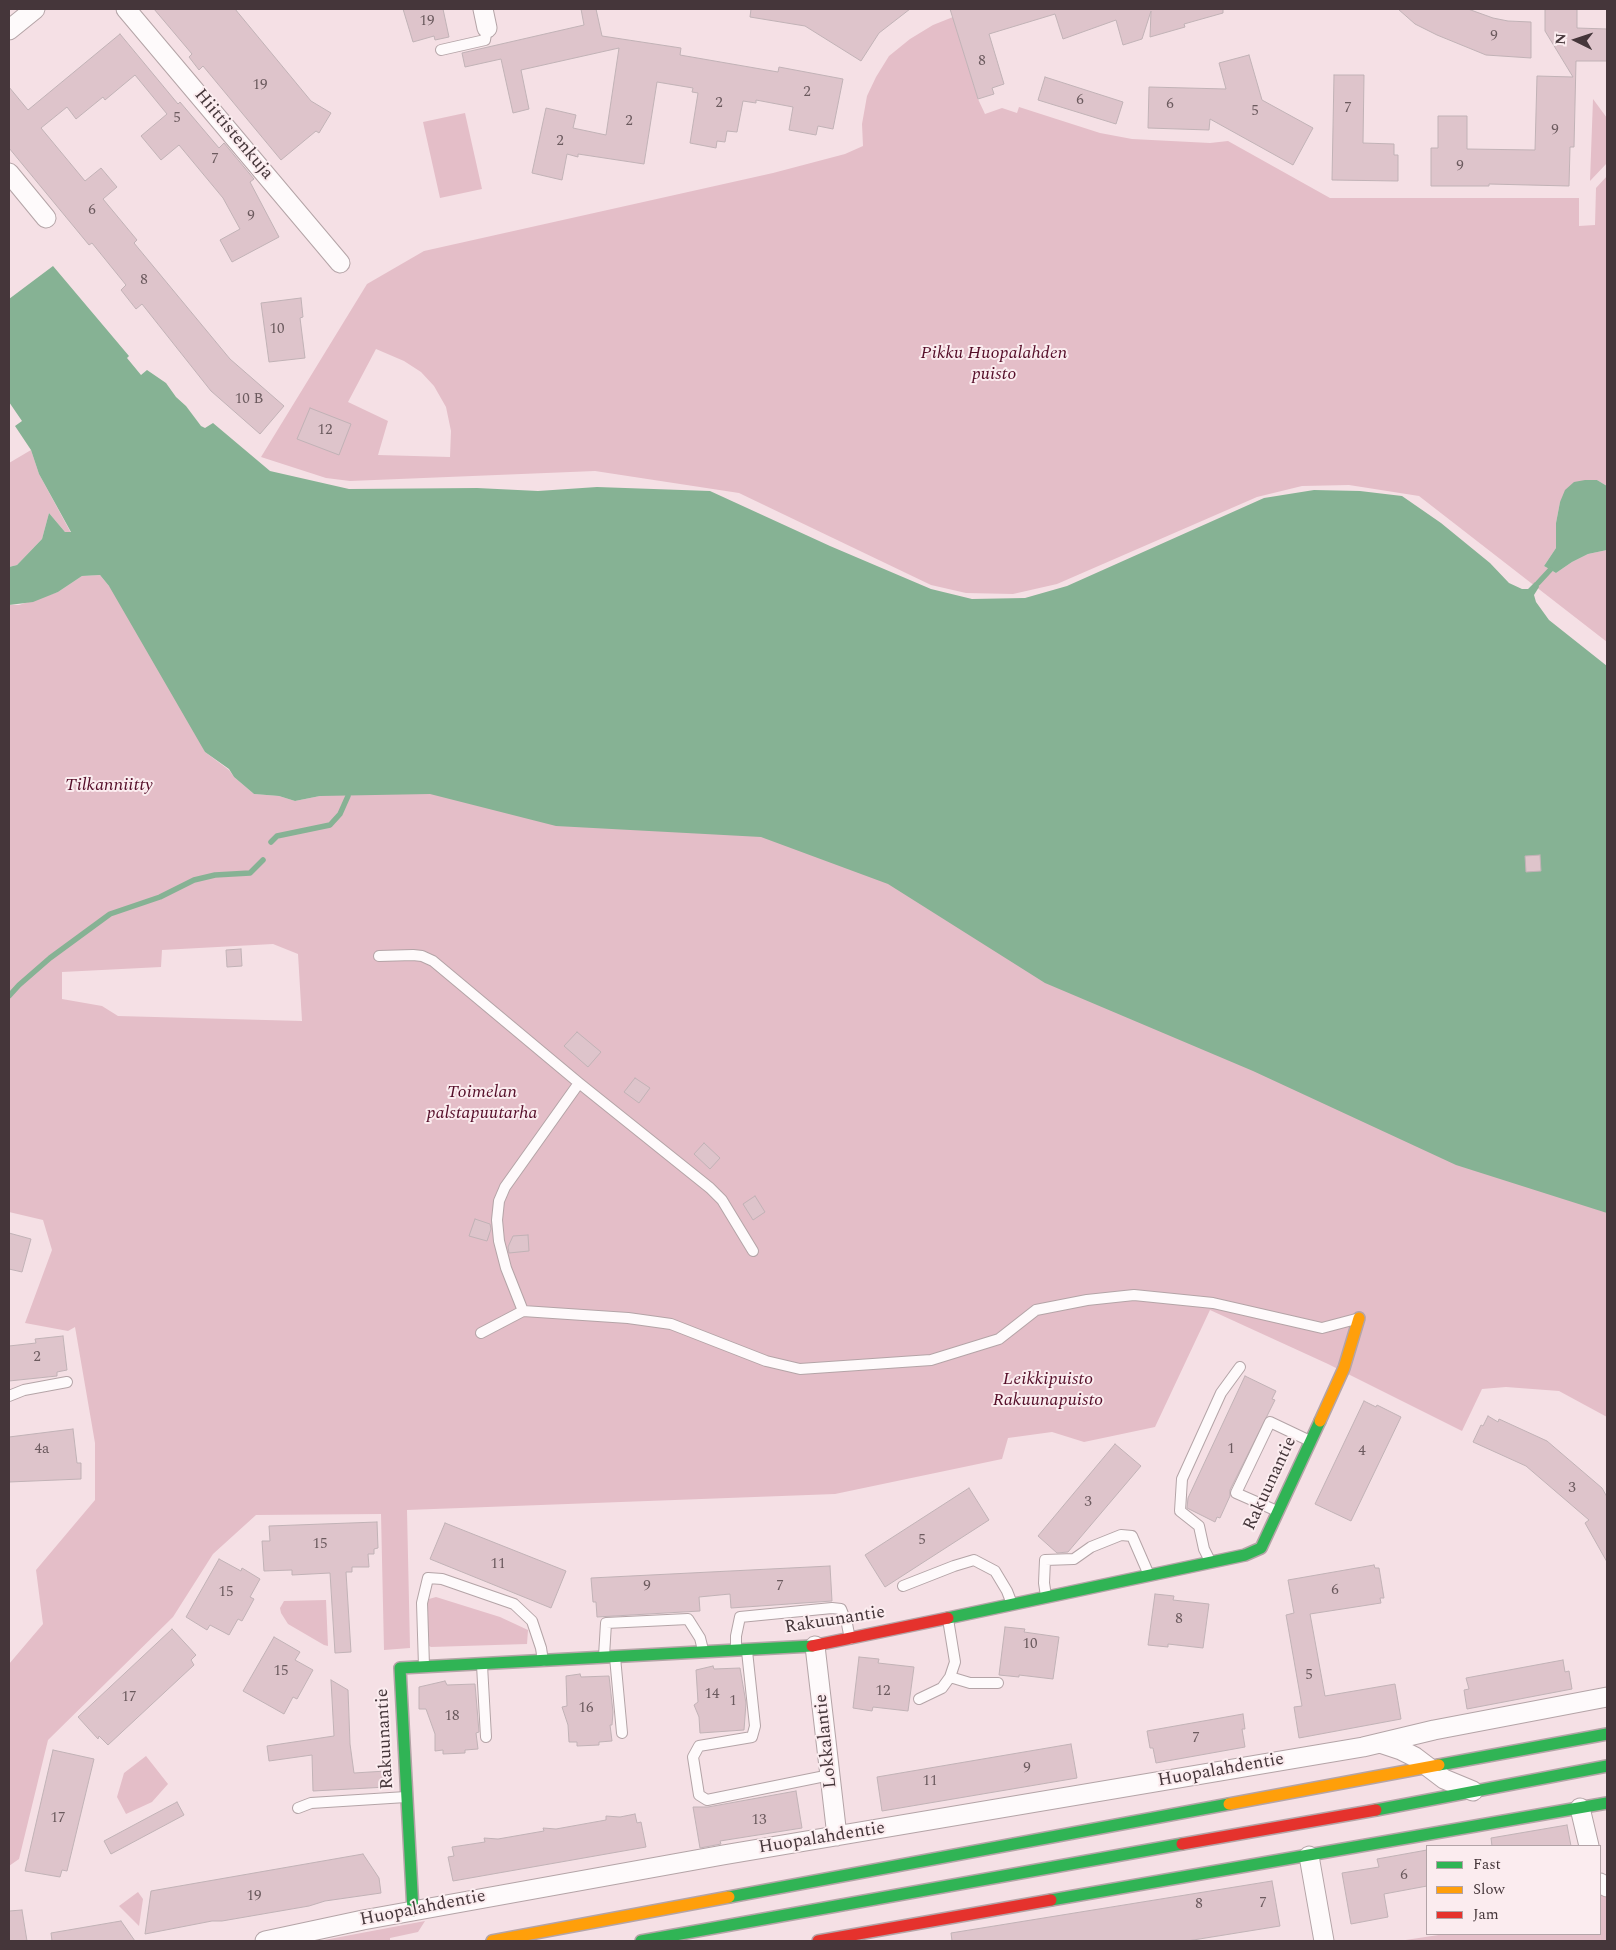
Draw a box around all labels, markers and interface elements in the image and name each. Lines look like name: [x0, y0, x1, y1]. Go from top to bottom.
house number: 19: [420, 13, 434, 31]
north arrow: [1551, 15, 1601, 65]
house number: 9: [1490, 28, 1498, 46]
text: N: [1550, 32, 1571, 45]
house number: 8: [978, 53, 986, 71]
house number: 19: [253, 77, 267, 95]
house number: 2: [803, 84, 811, 102]
street label: Hiittistenkuja: [189, 85, 277, 185]
house number: 6: [1076, 92, 1084, 110]
house number: 2: [715, 95, 723, 113]
house number: 6: [1166, 96, 1174, 114]
house number: 7: [1344, 100, 1352, 118]
house number: 5: [1251, 103, 1259, 121]
house number: 5: [173, 110, 181, 128]
house number: 2: [625, 113, 633, 131]
house number: 9: [1551, 122, 1559, 140]
house number: 2: [556, 133, 564, 151]
house number: 7: [211, 151, 219, 169]
house number: 9: [1456, 158, 1464, 176]
house number: 6: [88, 202, 96, 220]
house number: 9: [247, 208, 255, 226]
house number: 8: [140, 272, 148, 290]
house number: 10: [270, 321, 284, 339]
park label: Pikku Huopalahden puisto: [921, 343, 1067, 386]
house number: 10 B: [235, 391, 263, 409]
house number: 12: [318, 422, 332, 440]
park label: Tilkanniitty: [65, 775, 153, 797]
park label: Toimelan palstapuutarha: [427, 1082, 537, 1124]
house number: 2: [33, 1349, 41, 1367]
park label: Leikkipuisto Rakuunapuisto: [993, 1369, 1103, 1412]
street label: Rakuunantie: [1240, 1434, 1302, 1534]
house number: 4a: [35, 1441, 49, 1459]
house number: 1: [1227, 1441, 1235, 1459]
house number: 4: [1358, 1443, 1366, 1461]
house number: 3: [1568, 1480, 1576, 1498]
house number: 3: [1084, 1494, 1092, 1512]
house number: 5: [918, 1532, 926, 1550]
house number: 15: [313, 1536, 327, 1554]
house number: 11: [491, 1556, 505, 1574]
house number: 9: [643, 1578, 651, 1596]
house number: 7: [776, 1578, 784, 1596]
house number: 6: [1331, 1582, 1339, 1600]
house number: 15: [219, 1584, 233, 1602]
street label: Rakuunantie: [783, 1602, 887, 1640]
house number: 8: [1175, 1611, 1183, 1629]
house number: 10: [1023, 1636, 1037, 1654]
house number: 15: [274, 1663, 288, 1681]
house number: 5: [1305, 1667, 1313, 1685]
house number: 12: [876, 1683, 890, 1701]
house number: 14: [705, 1686, 719, 1704]
street label: Rakuunantie: [373, 1688, 399, 1790]
house number: 17: [122, 1689, 136, 1707]
house number: 1: [729, 1693, 737, 1711]
street label: Lokkalantie: [811, 1693, 843, 1789]
house number: 16: [579, 1700, 593, 1718]
house number: 18: [445, 1708, 459, 1726]
house number: 7: [1192, 1730, 1200, 1748]
street label: Huopalahdentie: [1156, 1749, 1286, 1793]
house number: 9: [1023, 1760, 1031, 1778]
house number: 11: [923, 1773, 937, 1791]
house number: 17: [51, 1810, 65, 1828]
house number: 13: [752, 1812, 766, 1830]
street label: Huopalahdentie: [757, 1818, 887, 1860]
legend: [1426, 1845, 1601, 1935]
text: Fast: [1473, 1853, 1501, 1876]
house number: 6: [1400, 1867, 1408, 1885]
text: Slow: [1473, 1878, 1505, 1901]
street label: Huopalahdentie: [358, 1886, 488, 1932]
house number: 19: [247, 1888, 261, 1906]
house number: 7: [1259, 1895, 1267, 1913]
house number: 8: [1195, 1896, 1203, 1914]
text: Jam: [1473, 1903, 1499, 1926]

